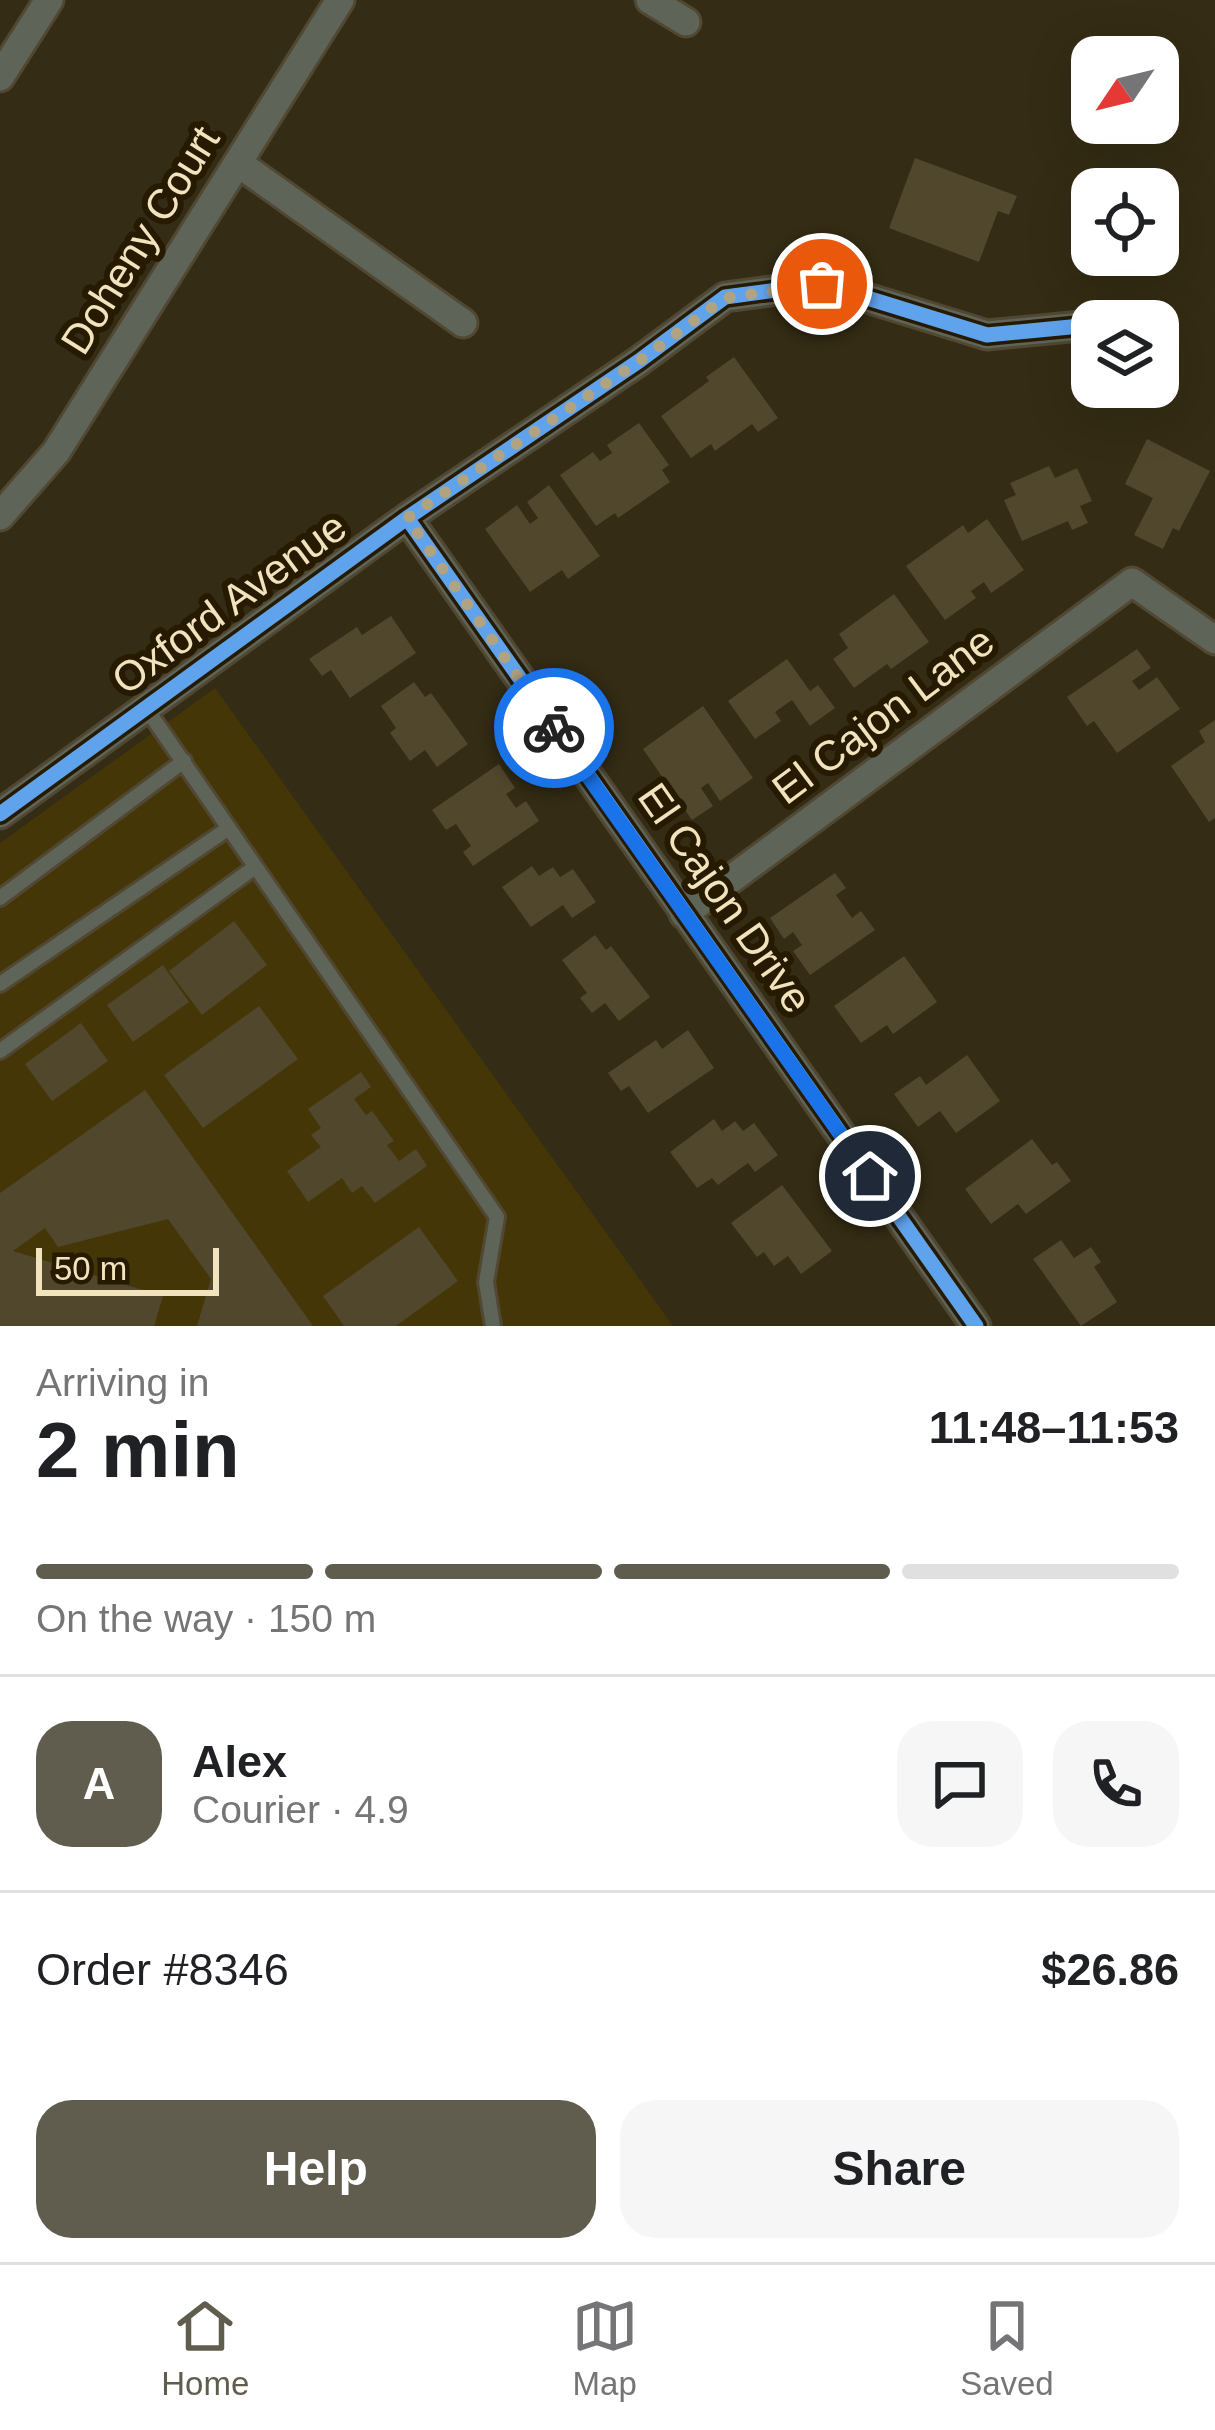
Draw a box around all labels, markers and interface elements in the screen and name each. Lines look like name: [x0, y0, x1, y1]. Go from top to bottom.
north arrow: [1071, 36, 1179, 144]
map controls: [1071, 36, 1179, 408]
street label: Doheny Court: [51, 117, 229, 362]
button: locate: [1071, 168, 1179, 276]
pin: [771, 233, 873, 335]
icon: bag: [789, 251, 855, 317]
button: layers: [1071, 300, 1179, 408]
street label: Oxford Avenue: [103, 503, 355, 703]
street label: El Cajon Lane: [763, 617, 1003, 813]
courier: [494, 668, 614, 788]
icon: bike: [521, 695, 587, 761]
street label: El Cajon Drive: [629, 775, 821, 1021]
pin: [819, 1125, 921, 1227]
icon: home: [837, 1143, 903, 1209]
scale bar: [36, 1242, 219, 1295]
text: 50 m: [54, 1250, 127, 1287]
text: Arriving in: [36, 1361, 209, 1404]
text: 11:48–11:53: [929, 1402, 1179, 1453]
text: 2 min: [36, 1406, 240, 1494]
text: On the way · 150 m: [36, 1597, 376, 1640]
button: chat: [897, 1721, 1023, 1847]
button: phone: [1053, 1721, 1179, 1847]
text: Alex: [192, 1736, 287, 1787]
text: A: [83, 1758, 115, 1809]
text: Courier · 4.9: [192, 1788, 409, 1831]
text: Order #8346: [36, 1944, 289, 1995]
text: $26.86: [1041, 1944, 1179, 1995]
button: Help: [36, 2100, 596, 2238]
button: Share: [620, 2100, 1179, 2238]
tab: Home: [161, 2293, 249, 2403]
tab: Map: [572, 2293, 638, 2403]
tab: Saved: [960, 2293, 1054, 2403]

